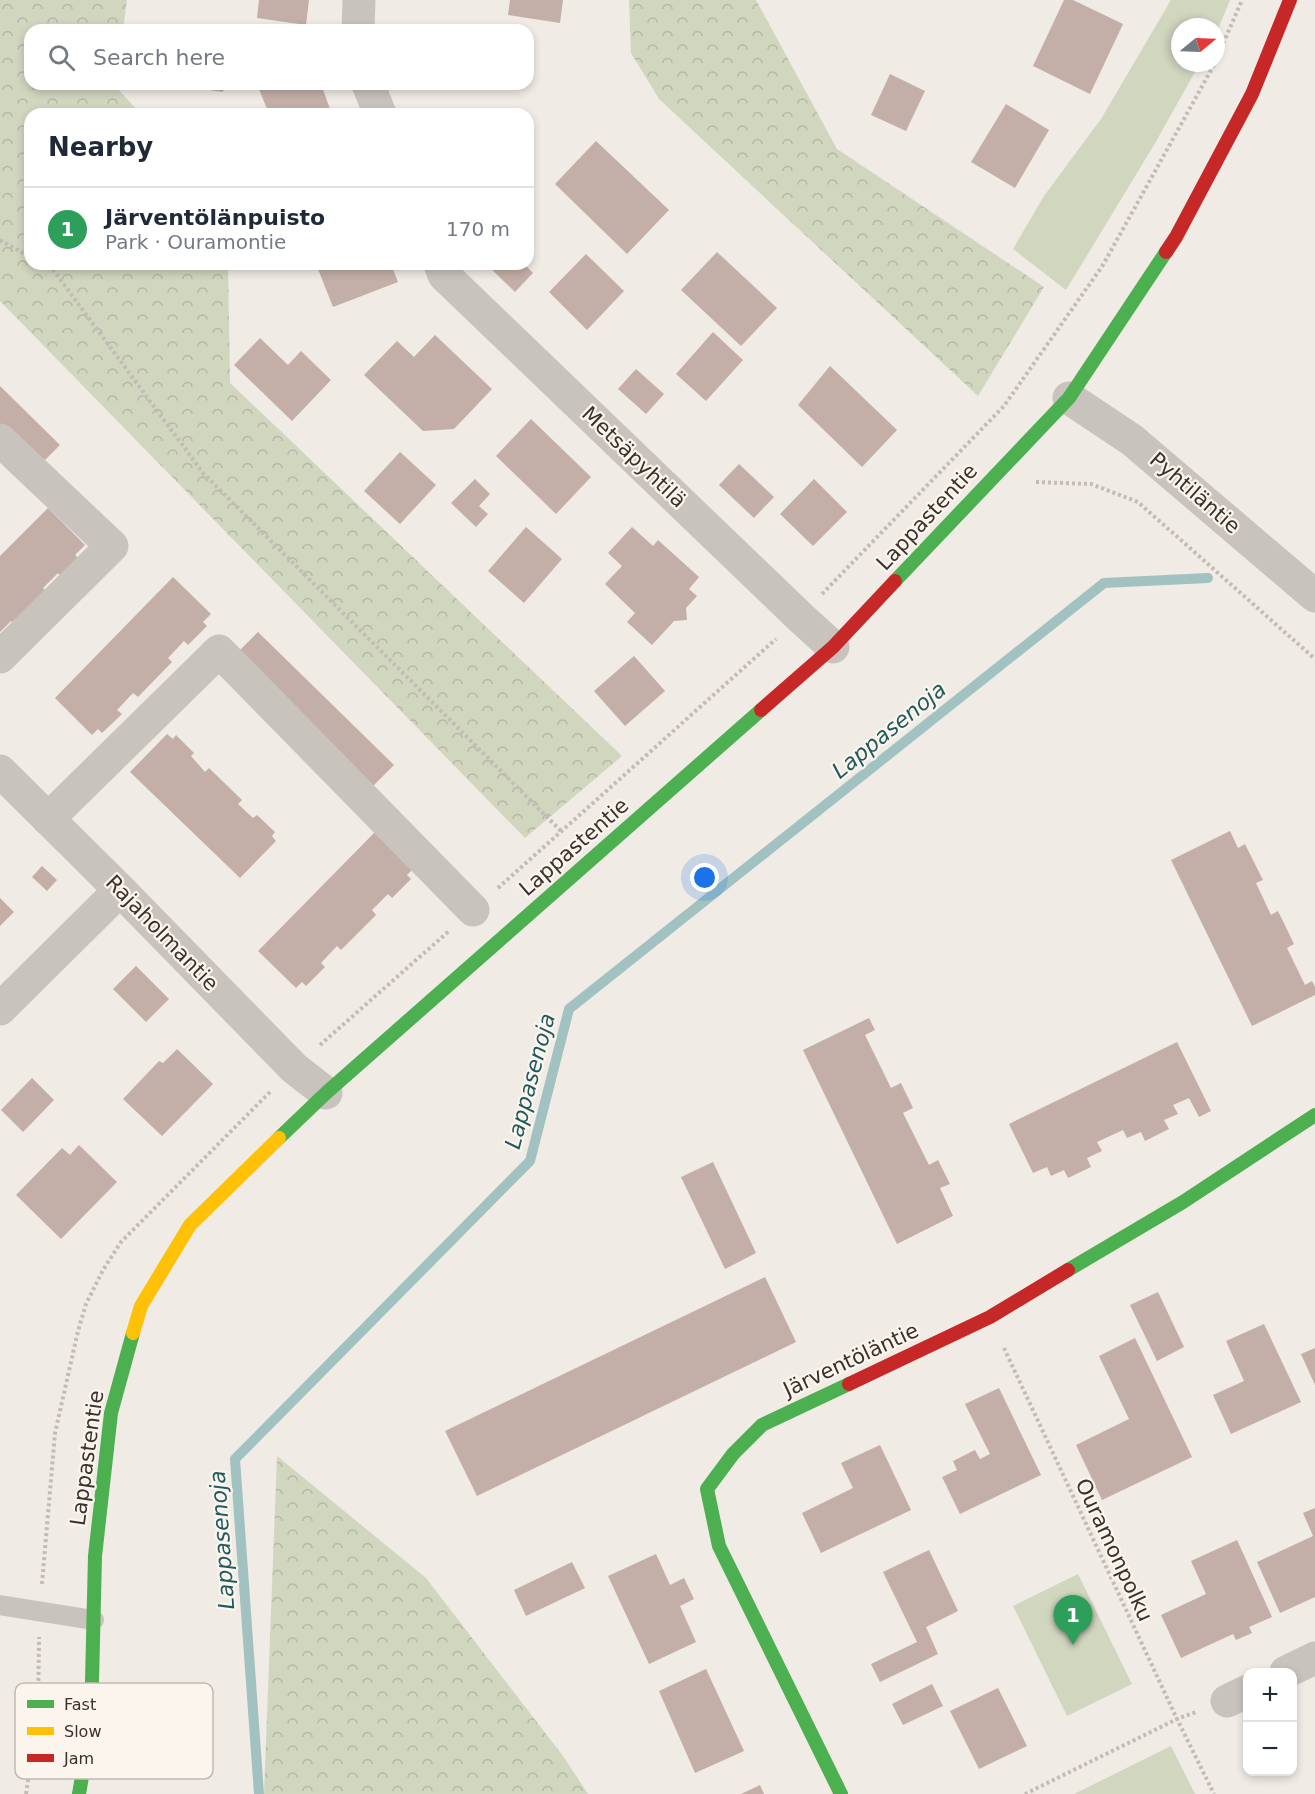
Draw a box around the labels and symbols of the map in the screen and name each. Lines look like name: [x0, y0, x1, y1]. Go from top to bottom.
north arrow: [1171, 18, 1225, 72]
street label: Metsäpyhtilä: [577, 402, 691, 512]
street label: Pyhtiläntie: [1145, 447, 1245, 539]
street label: Lappastentie: [872, 459, 982, 575]
water label: Lappasenoja: [827, 676, 951, 784]
street label: Lappastentie: [515, 793, 633, 901]
your location: [690, 863, 719, 892]
street label: Rajaholmantie: [101, 870, 223, 996]
water label: Lappasenoja: [500, 1011, 560, 1151]
street label: Järventöläntie: [778, 1318, 922, 1403]
street label: Lappastentie: [66, 1389, 108, 1527]
water label: Lappasenoja: [205, 1470, 239, 1610]
street label: Ouramonpolku: [1070, 1475, 1158, 1625]
pin: 1: [1054, 1596, 1092, 1645]
legend: [15, 1683, 213, 1779]
text: Fast: [64, 1695, 96, 1714]
text: Slow: [64, 1722, 101, 1741]
text: Jam: [63, 1749, 94, 1768]

